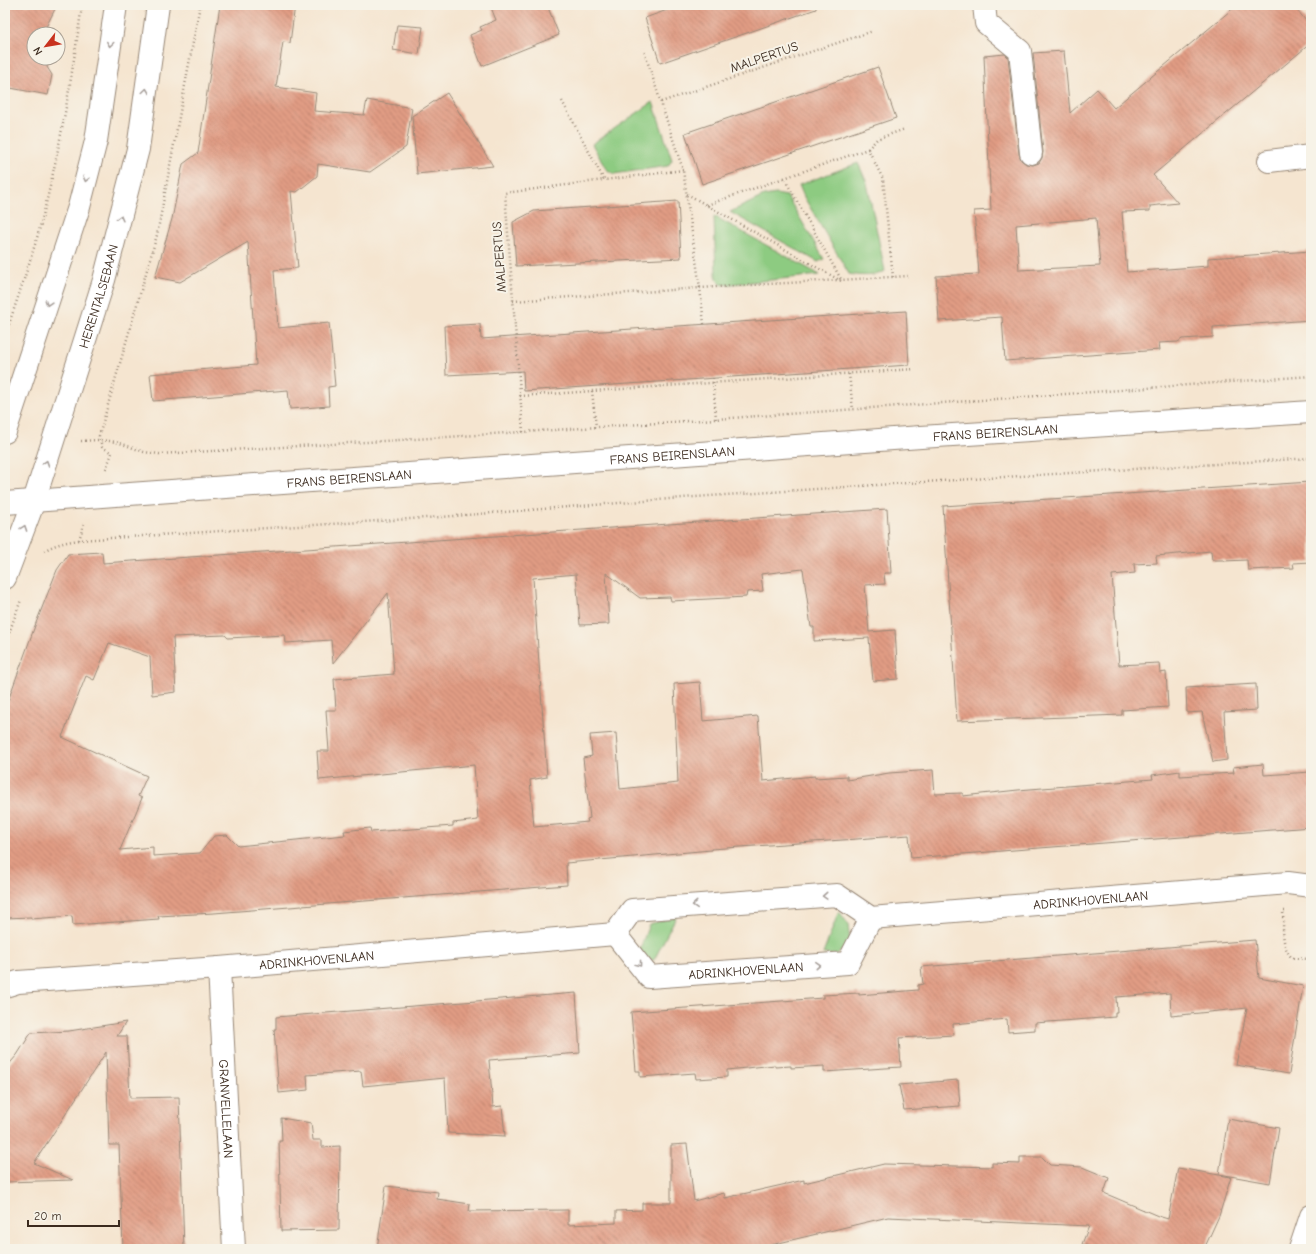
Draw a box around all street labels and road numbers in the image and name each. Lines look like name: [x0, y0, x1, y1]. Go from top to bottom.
street label: MALPERTUS: [728, 38, 800, 76]
street label: MALPERTUS: [489, 221, 509, 293]
street label: HERENTALSEBAAN: [75, 242, 121, 350]
street label: FRANS BEIRENSLAAN: [932, 421, 1059, 444]
street label: FRANS BEIRENSLAAN: [609, 443, 735, 467]
street label: FRANS BEIRENSLAAN: [286, 466, 412, 490]
street label: ADRINKHOVENLAAN: [1032, 887, 1149, 912]
street label: ADRINKHOVENLAAN: [258, 947, 375, 972]
street label: ADRINKHOVENLAAN: [688, 959, 804, 982]
street label: GRANVELLELAAN: [216, 1059, 237, 1159]

